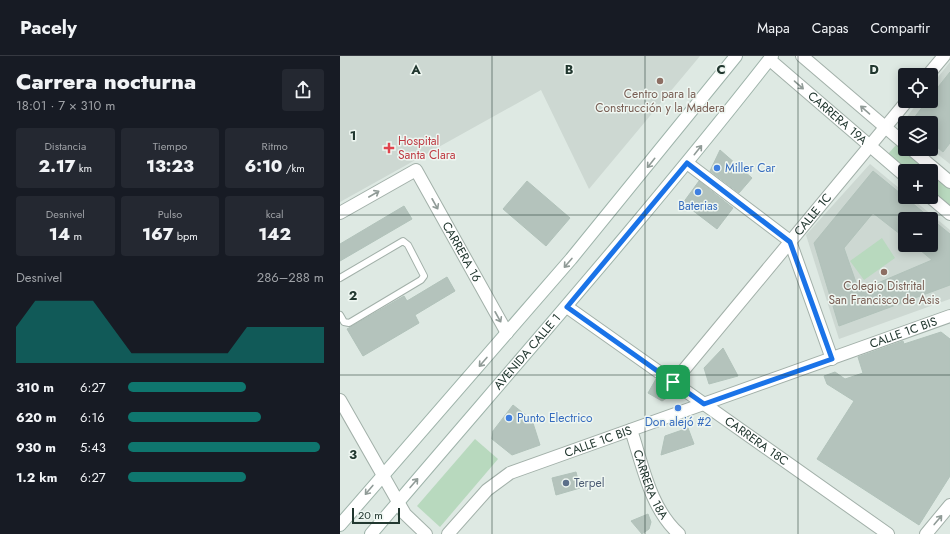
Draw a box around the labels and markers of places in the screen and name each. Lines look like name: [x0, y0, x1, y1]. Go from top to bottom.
marker: Centro para la Construcción y la Madera: [655, 76, 665, 86]
place label: Centro para la Construcción y la Madera: [595, 85, 725, 117]
place label: Hospital Santa Clara: [398, 132, 456, 164]
marker: Hospital Santa Clara: [383, 142, 395, 154]
place label: Miller Car: [725, 159, 776, 177]
marker: Miller Car: [712, 163, 722, 173]
marker: Baterias: [693, 187, 703, 197]
place label: Baterias: [678, 197, 718, 215]
marker: Colegio Distrital San Francisco de Asis: [879, 267, 889, 277]
place label: Colegio Distrital San Francisco de Asis: [828, 277, 940, 309]
pin: [656, 365, 690, 399]
marker: Don alejó #2: [673, 403, 683, 413]
place label: Punto Electrico: [517, 409, 593, 427]
marker: Punto Electrico: [504, 413, 514, 423]
place label: Don alejó #2: [645, 413, 711, 431]
place label: Terpel: [574, 474, 604, 492]
marker: Terpel: [561, 478, 571, 488]

